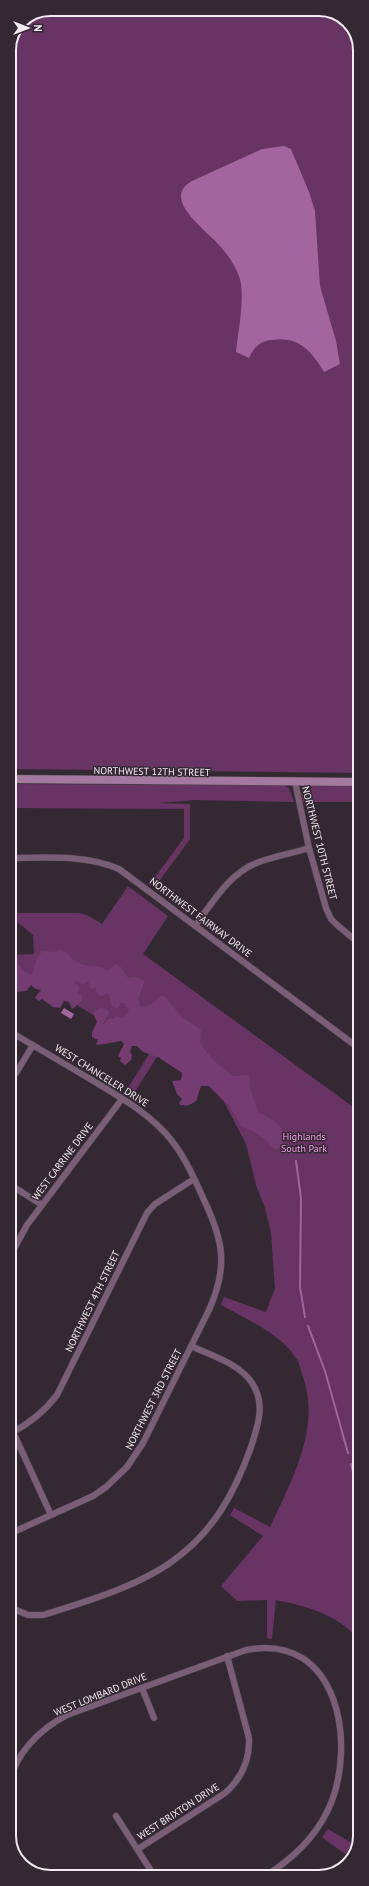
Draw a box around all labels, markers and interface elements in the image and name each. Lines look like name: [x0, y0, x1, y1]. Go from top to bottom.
north arrow: [8, 8, 48, 48]
text: N: [31, 24, 45, 32]
street label: NORTHWEST 12TH STREET: [93, 764, 211, 779]
street label: NORTHWEST 10TH STREET: [299, 785, 340, 902]
street label: NORTHWEST FAIRWAY DRIVE: [147, 875, 255, 960]
street label: WEST CHANCELER DRIVE: [52, 1041, 151, 1110]
street label: WEST CARRINE DRIVE: [29, 1120, 96, 1203]
park label: Highlands South Park: [281, 1130, 327, 1155]
street label: NORTHWEST 4TH STREET: [62, 1248, 123, 1354]
street label: NORTHWEST 3RD STREET: [122, 1346, 185, 1452]
street label: WEST LOMBARD DRIVE: [52, 1670, 149, 1719]
street label: WEST BRIXTON DRIVE: [135, 1780, 222, 1843]

